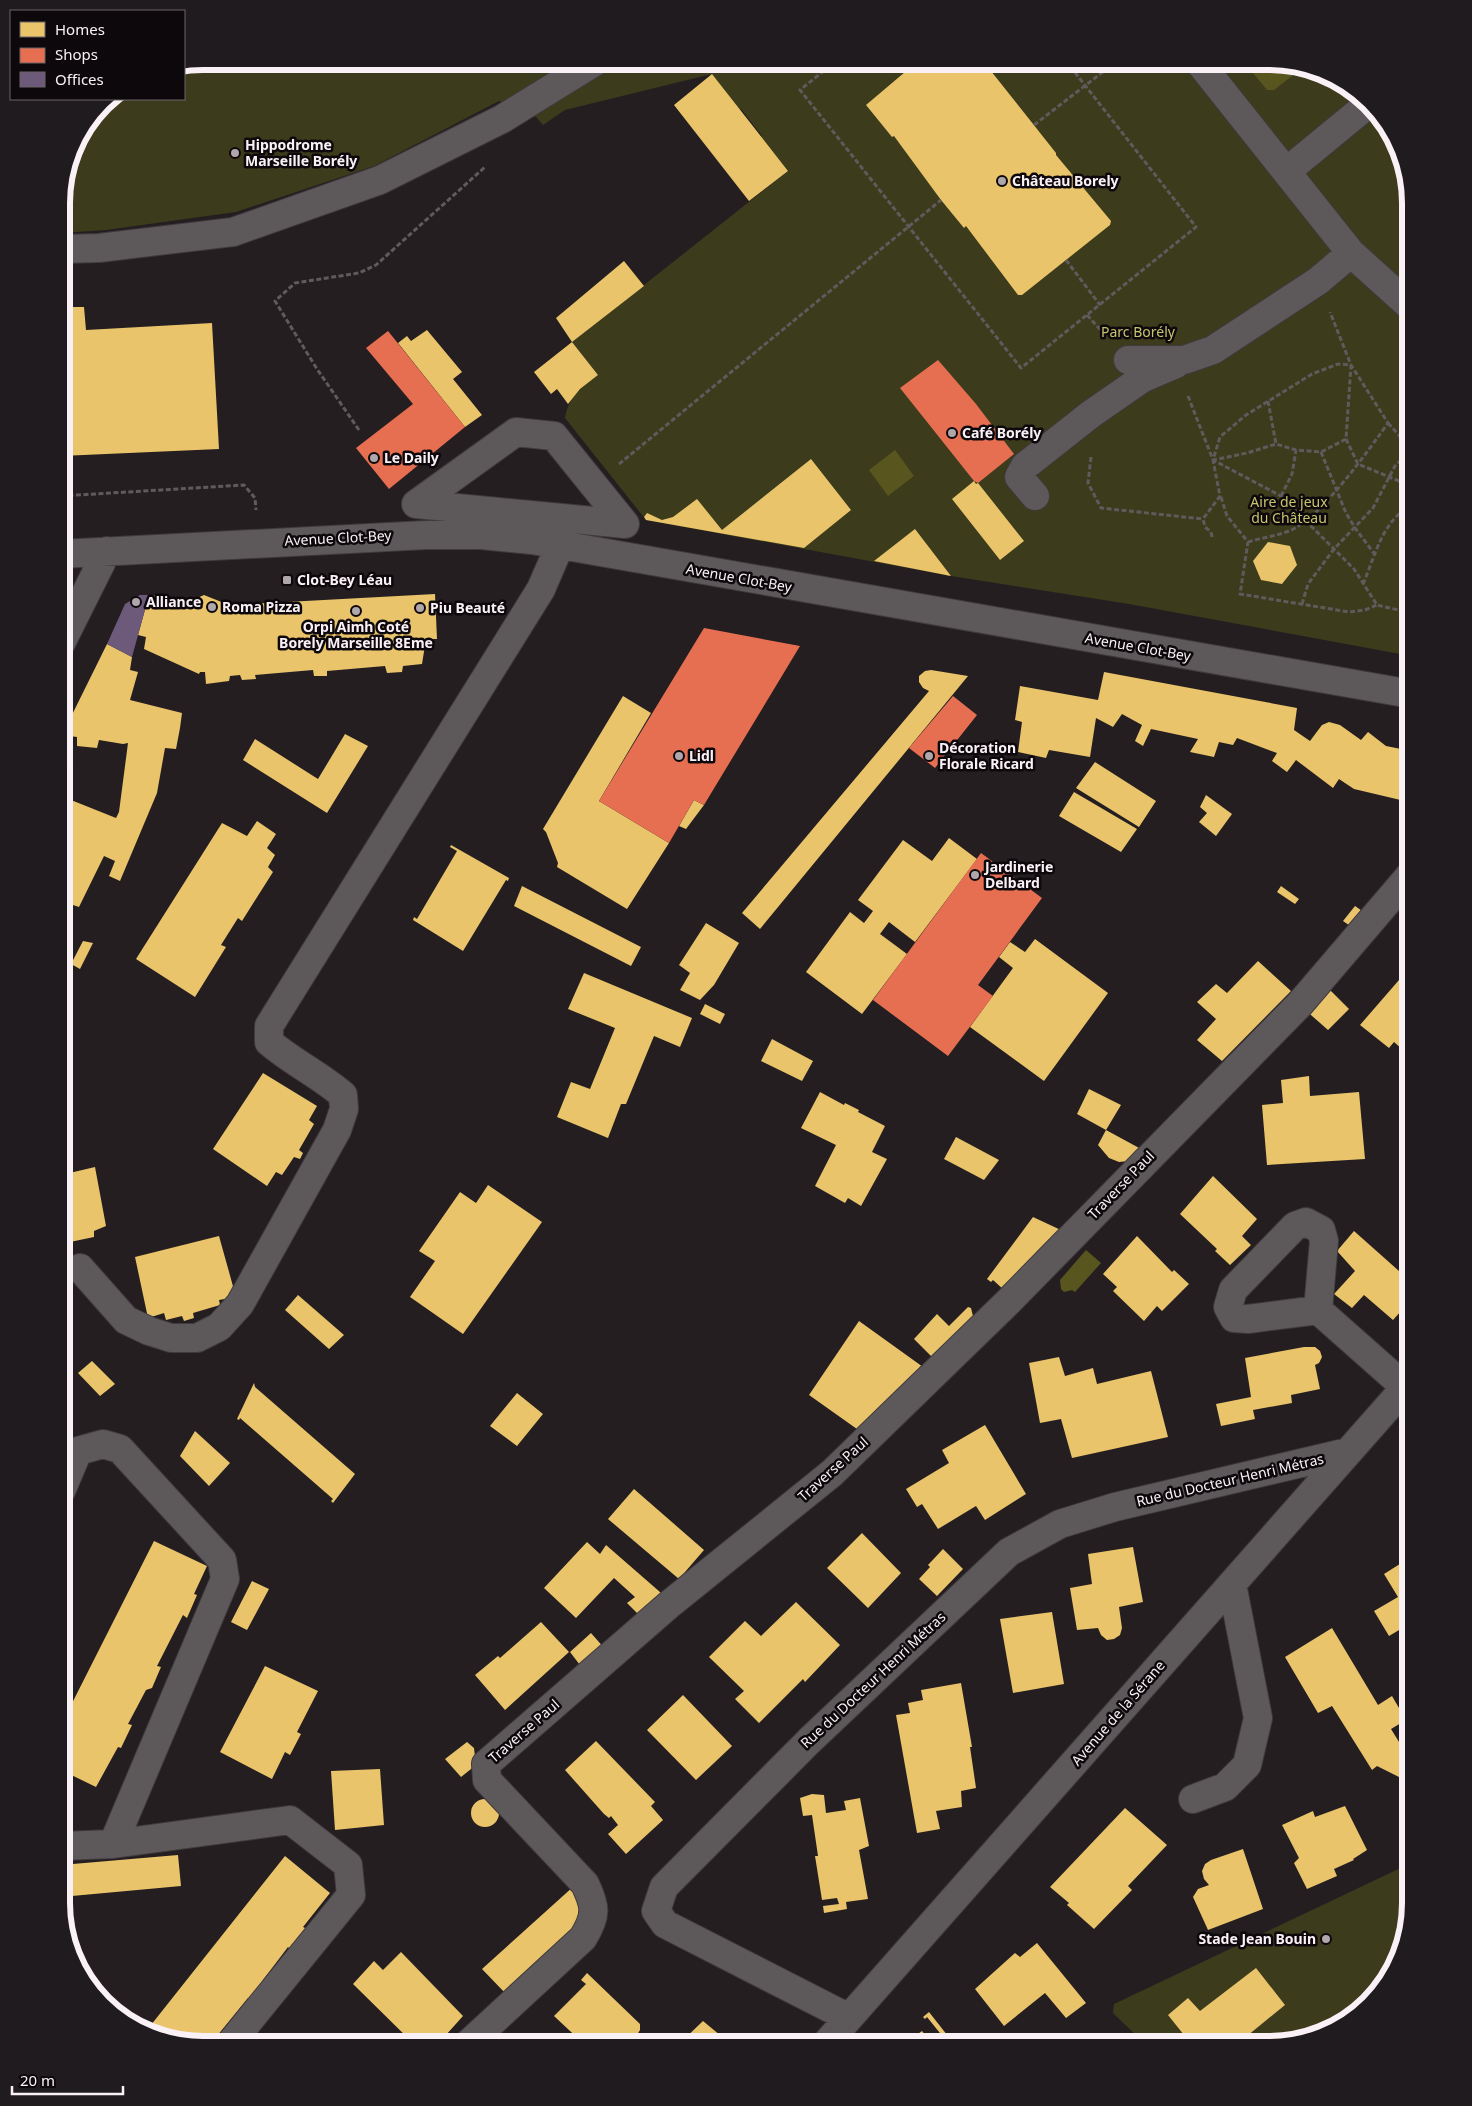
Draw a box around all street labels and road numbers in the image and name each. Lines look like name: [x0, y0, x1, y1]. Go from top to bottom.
street label: Avenue Clot-Bey: [284, 525, 393, 550]
street label: Avenue Clot-Bey: [685, 559, 794, 596]
street label: Avenue Clot-Bey: [1084, 628, 1193, 665]
street label: Traverse Paul: [1083, 1146, 1158, 1223]
street label: Traverse Paul: [794, 1432, 872, 1505]
street label: Rue du Docteur Henri Métras: [1134, 1449, 1326, 1510]
street label: Rue du Docteur Henri Métras: [796, 1607, 950, 1752]
street label: Avenue de la Sérane: [1067, 1656, 1169, 1769]
street label: Traverse Paul: [484, 1695, 563, 1767]

